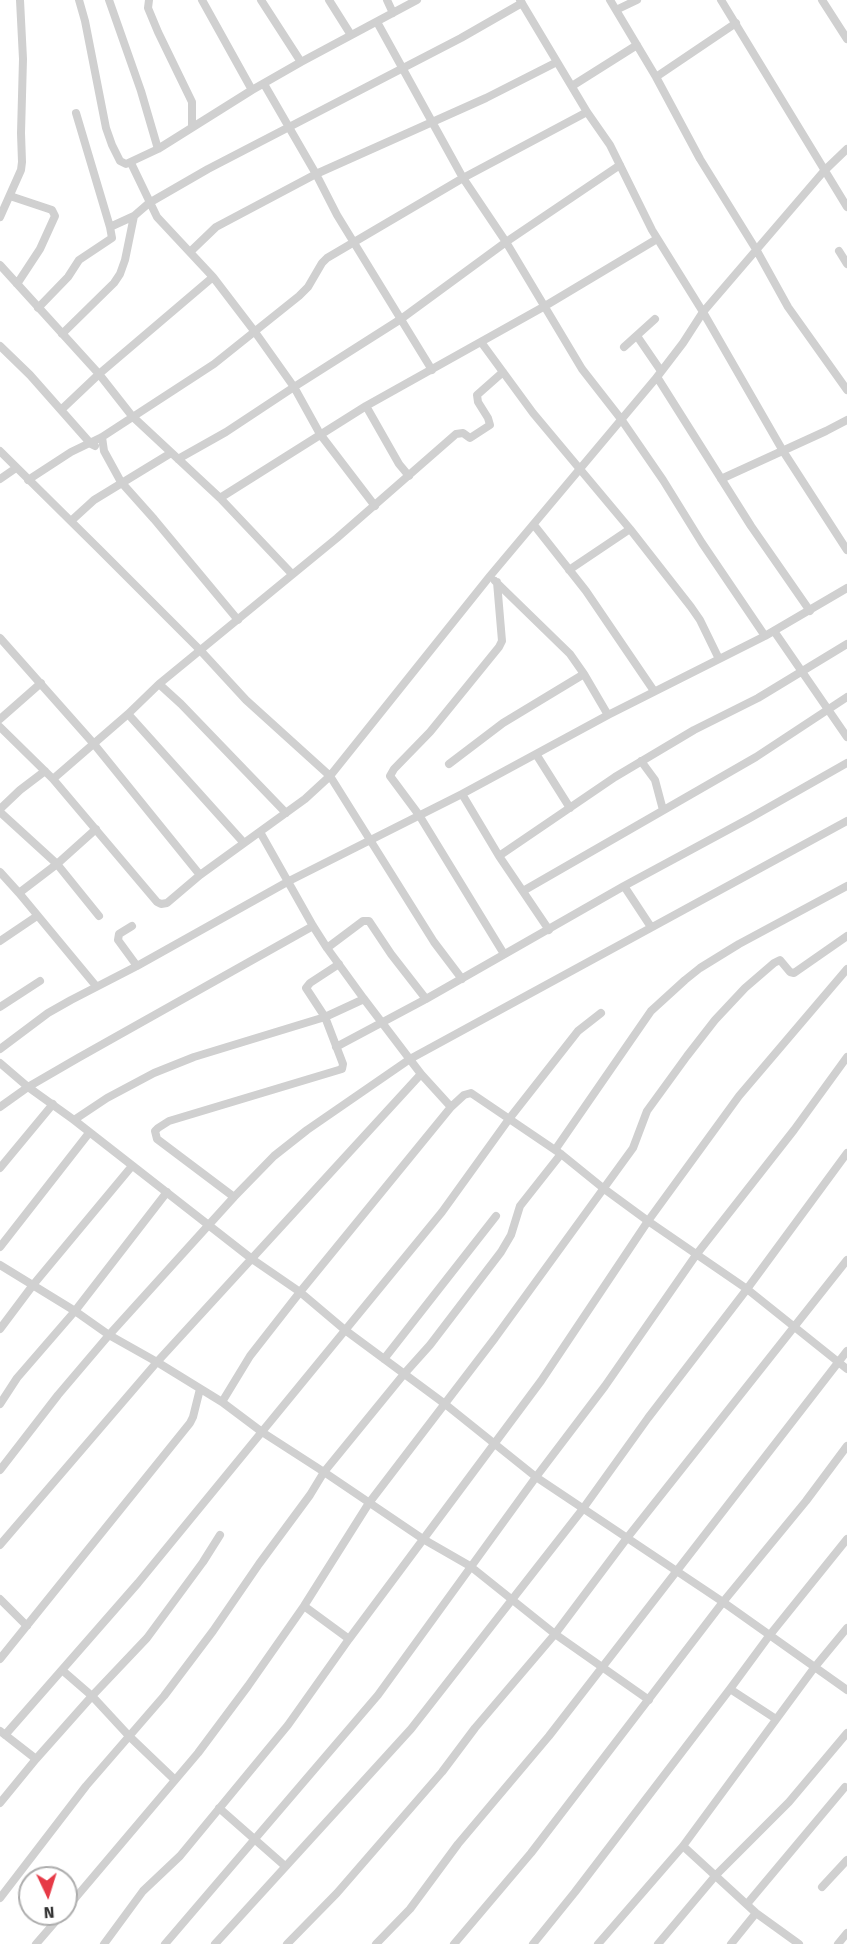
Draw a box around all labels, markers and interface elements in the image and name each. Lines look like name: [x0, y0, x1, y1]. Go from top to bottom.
north arrow: [18, 1866, 78, 1926]
text: N: [43, 1903, 55, 1922]

